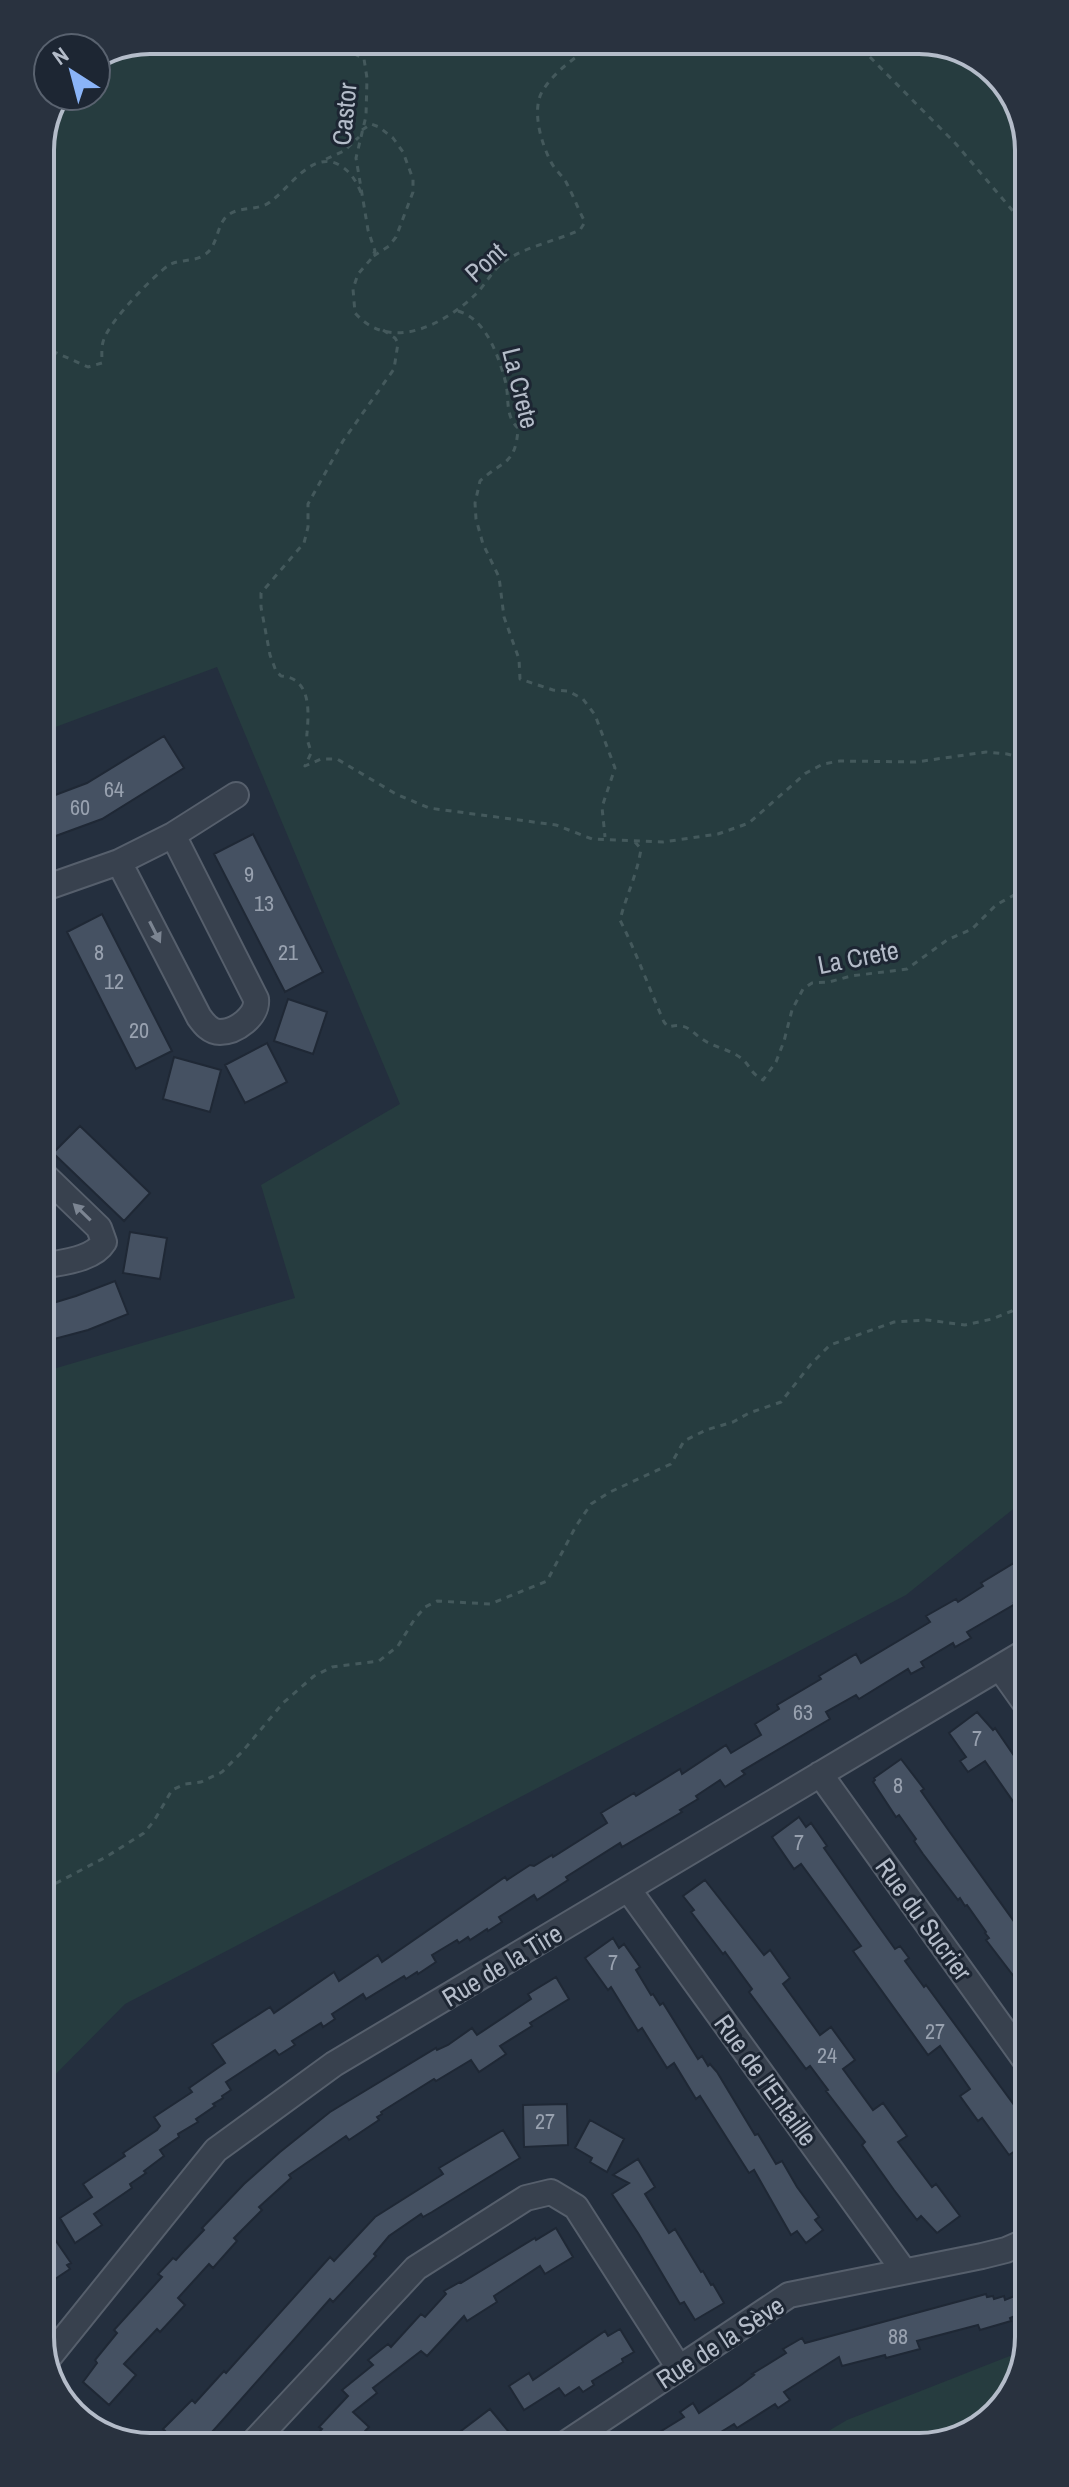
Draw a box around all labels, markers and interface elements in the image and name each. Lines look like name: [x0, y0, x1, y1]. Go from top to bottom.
north arrow: [32, 32, 112, 112]
text: N: [46, 40, 74, 72]
street label: Castor: [323, 81, 365, 147]
street label: Pont: [457, 234, 513, 290]
street label: La Crete: [494, 344, 548, 432]
house number: 64: [104, 774, 124, 804]
house number: 60: [70, 792, 90, 822]
house number: 9: [244, 859, 254, 889]
house number: 13: [254, 888, 274, 918]
one-way arrow: [148, 920, 161, 943]
street label: La Crete: [815, 932, 901, 982]
house number: 8: [94, 937, 104, 967]
house number: 21: [278, 937, 298, 967]
house number: 12: [104, 966, 124, 996]
house number: 20: [129, 1015, 149, 1045]
one-way arrow: [73, 1203, 92, 1221]
house number: 63: [793, 1697, 813, 1727]
house number: 7: [972, 1723, 982, 1753]
house number: 8: [893, 1770, 903, 1800]
house number: 7: [794, 1827, 804, 1857]
street label: Rue du Sucrier: [868, 1851, 980, 1987]
street label: Rue de la Tire: [435, 1915, 569, 2015]
house number: 7: [608, 1947, 618, 1977]
street label: Rue de l'Entaille: [706, 2007, 826, 2153]
house number: 27: [925, 2016, 945, 2046]
house number: 24: [817, 2040, 837, 2070]
house number: 27: [535, 2106, 555, 2136]
street label: Rue de la Sève: [649, 2288, 791, 2396]
house number: 88: [888, 2321, 908, 2351]

